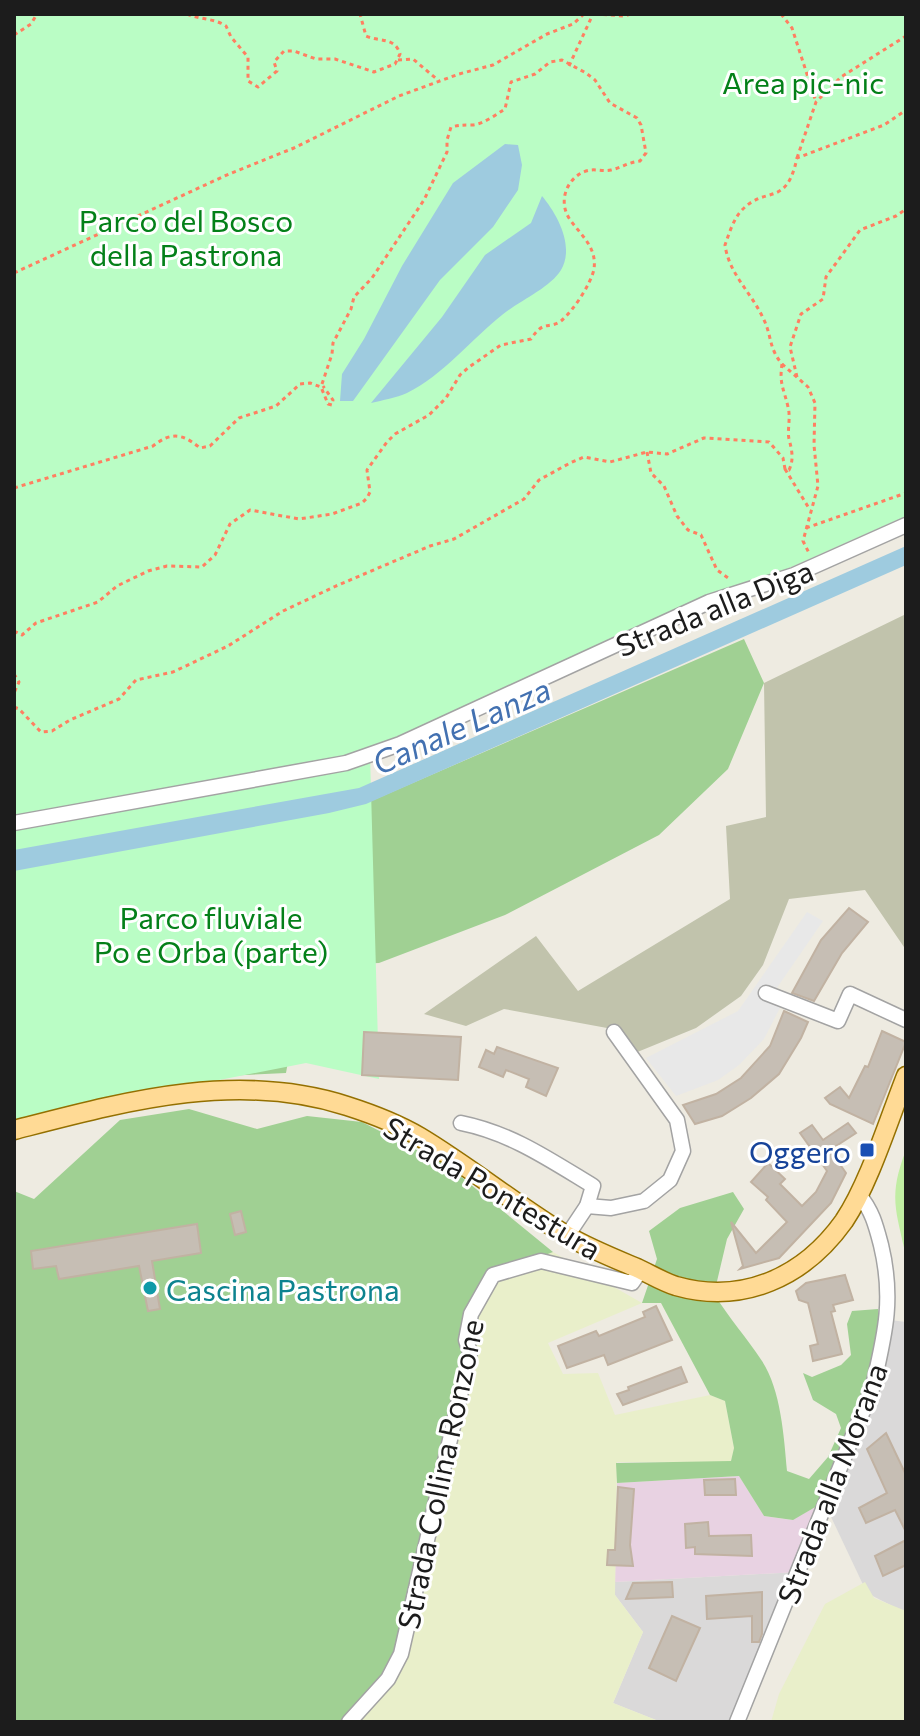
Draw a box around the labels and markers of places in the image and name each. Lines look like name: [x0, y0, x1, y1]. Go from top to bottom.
place label: Oggero: [749, 1132, 851, 1169]
marker: Oggero: [858, 1141, 876, 1159]
place label: Cascina Pastrona: [166, 1270, 400, 1307]
marker: Cascina Pastrona: [141, 1279, 159, 1297]

